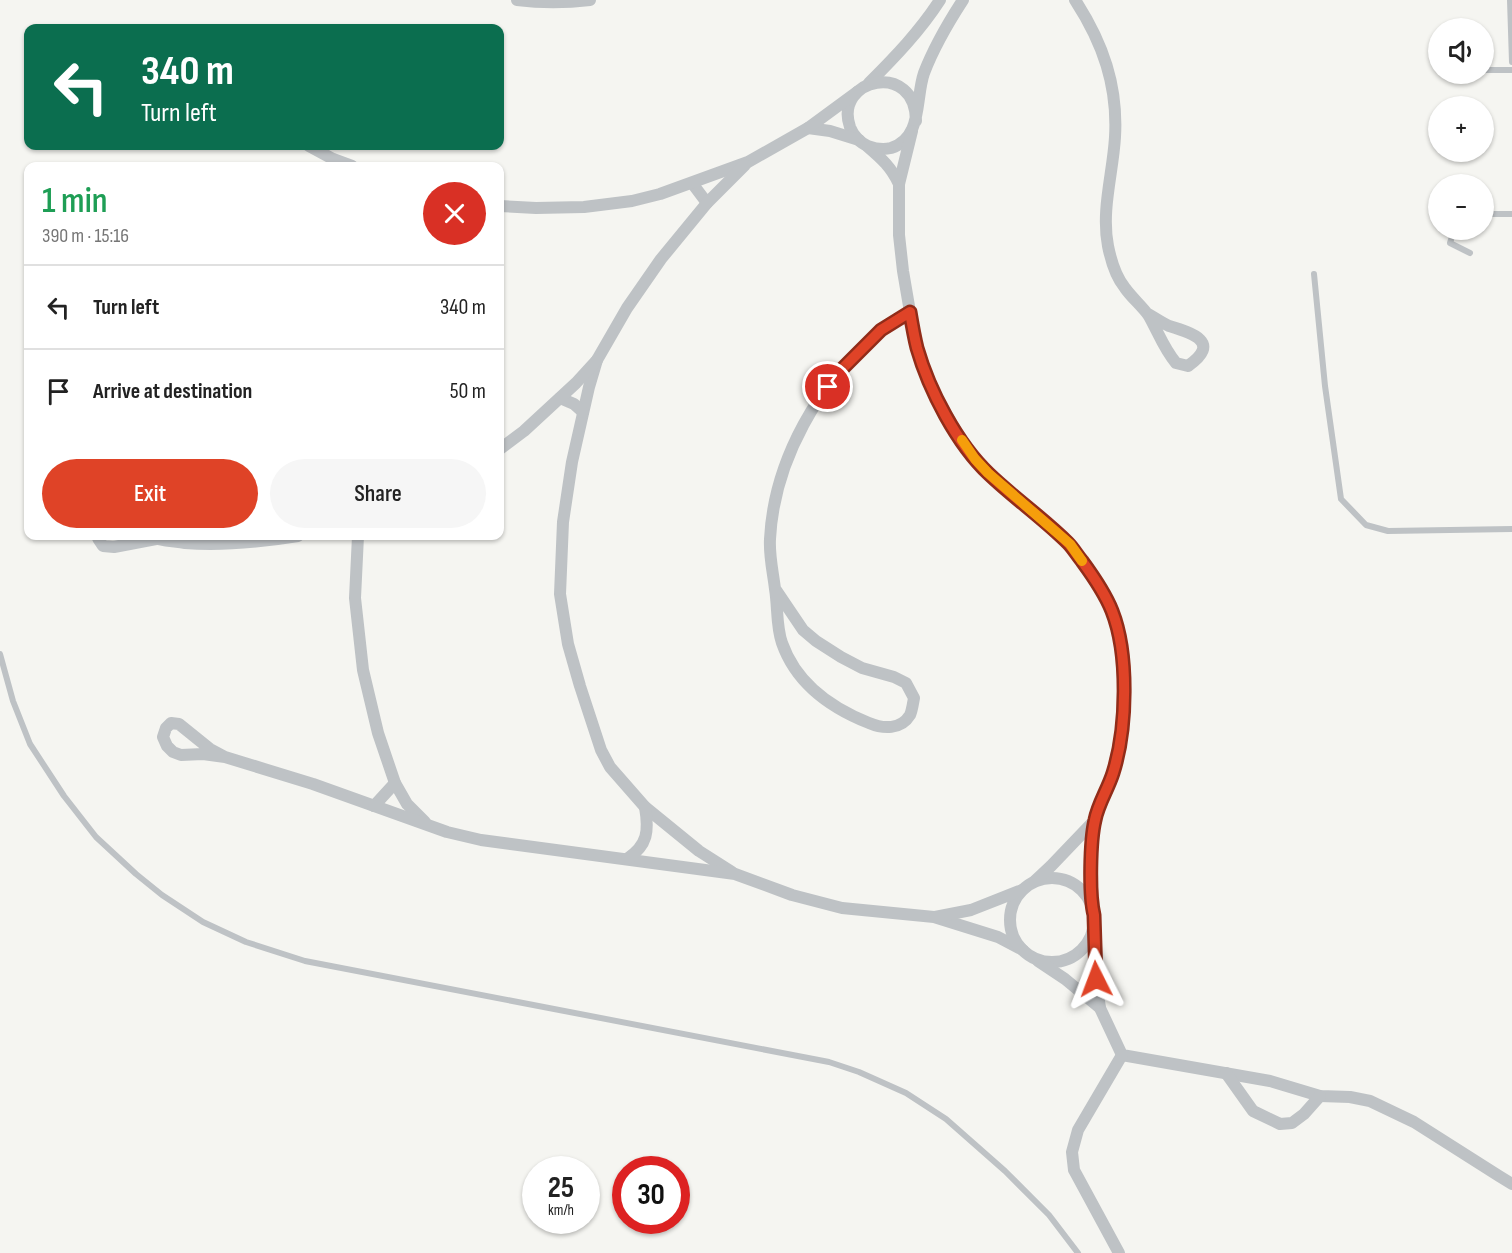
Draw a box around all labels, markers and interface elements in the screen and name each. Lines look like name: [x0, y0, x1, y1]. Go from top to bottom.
map controls: [1428, 18, 1494, 240]
button: sound: [1428, 18, 1494, 84]
text: 340 m: [141, 46, 234, 97]
icon: left: [42, 48, 120, 126]
button: +: [1428, 96, 1494, 162]
text: Turn left: [141, 97, 217, 129]
button: −: [1428, 174, 1494, 240]
text: 1 min: [42, 180, 107, 223]
button: close: [423, 182, 486, 245]
text: 390 m · 15:16: [42, 224, 129, 248]
icon: left: [42, 291, 75, 324]
text: Turn left: [93, 294, 159, 321]
text: 340 m: [440, 294, 486, 321]
pin: [802, 361, 853, 412]
icon: arrive: [811, 370, 844, 403]
icon: arrive: [42, 375, 75, 408]
text: Arrive at destination: [93, 378, 252, 405]
text: 50 m: [450, 378, 486, 405]
button: Exit: [42, 459, 258, 528]
button: Share: [270, 459, 486, 528]
position arrow: [1064, 947, 1128, 1011]
speed limit sign: 30: [612, 1156, 690, 1234]
text: 25: [548, 1170, 574, 1206]
text: km/h: [548, 1201, 574, 1220]

